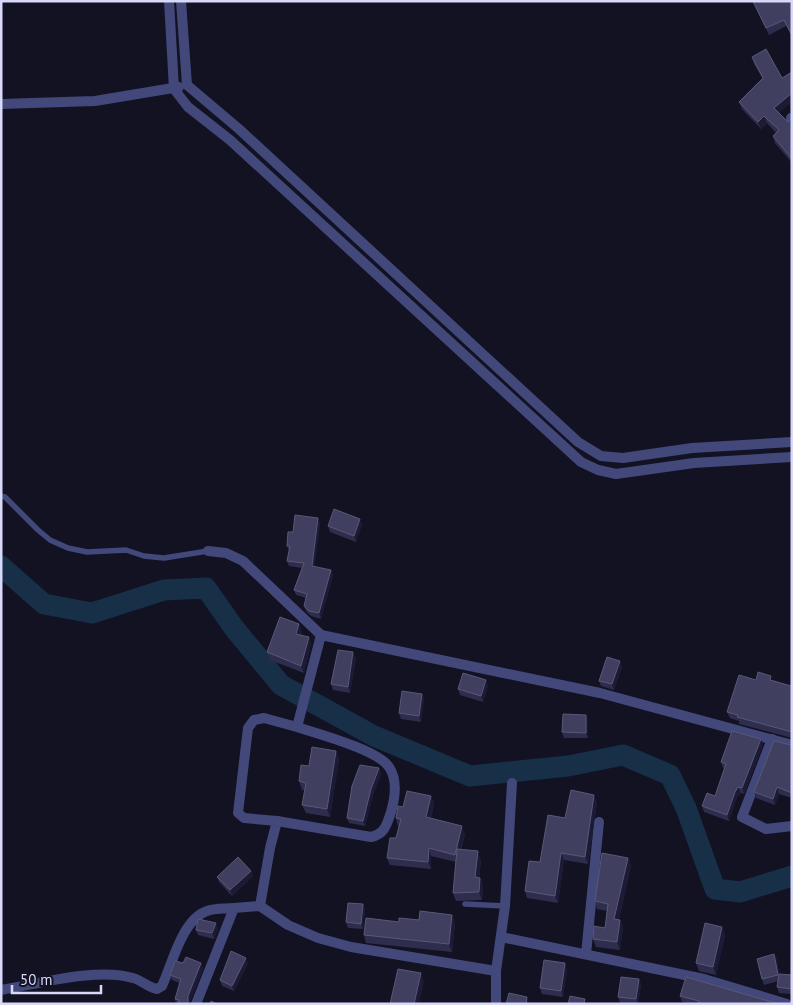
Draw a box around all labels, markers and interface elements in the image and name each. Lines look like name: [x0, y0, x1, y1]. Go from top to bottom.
scale bar: [12, 962, 101, 994]
text: 50 m: [20, 970, 53, 989]

